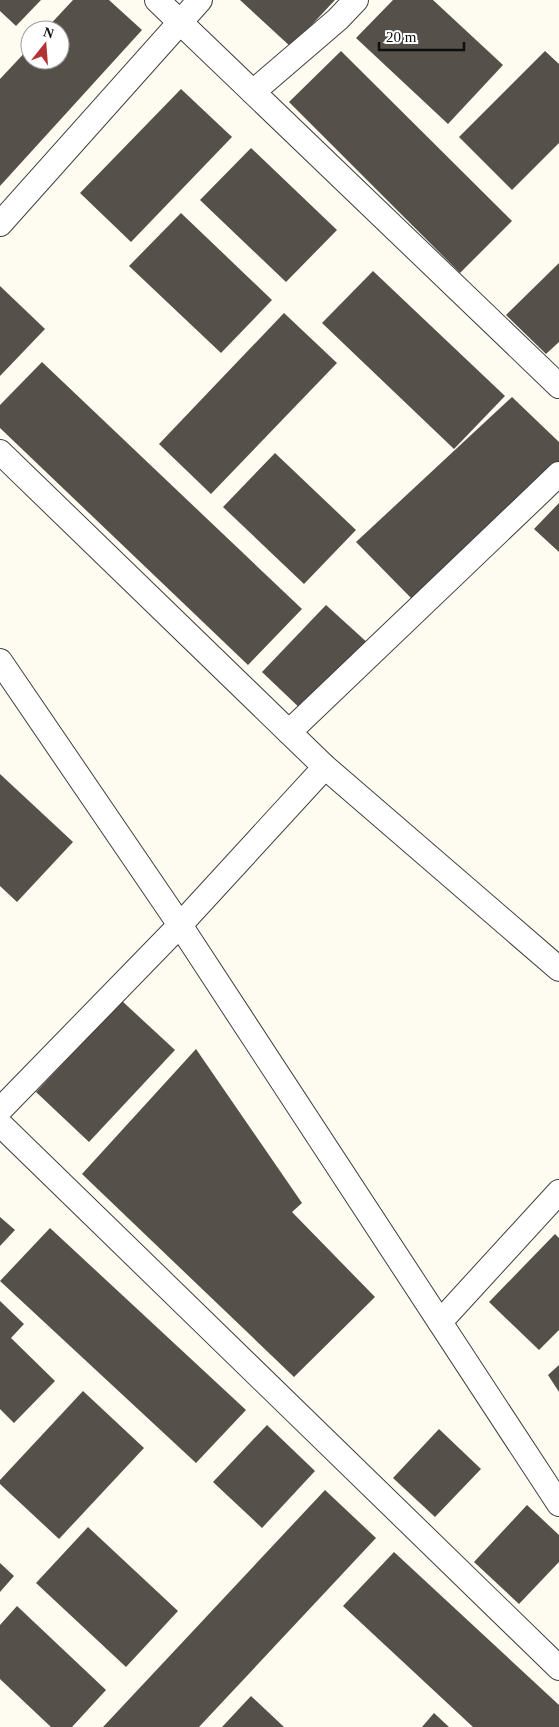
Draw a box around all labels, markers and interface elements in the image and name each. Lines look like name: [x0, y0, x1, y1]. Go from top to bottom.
north arrow: [20, 20, 70, 70]
scale bar: [379, 20, 464, 52]
text: N: [42, 24, 56, 42]
text: 20 m: [386, 29, 417, 45]

